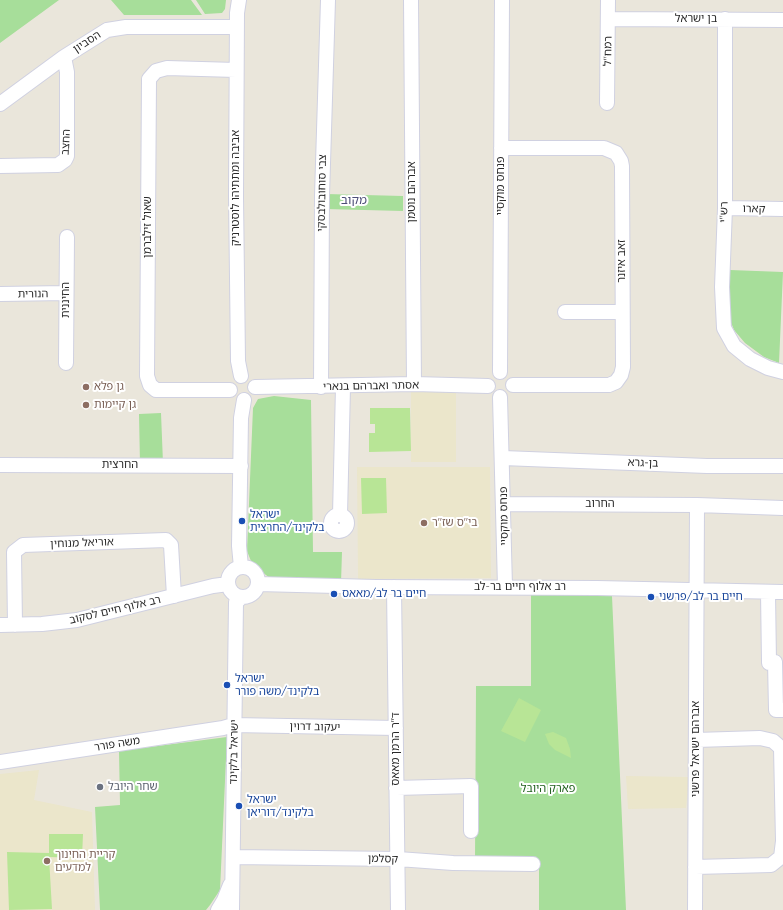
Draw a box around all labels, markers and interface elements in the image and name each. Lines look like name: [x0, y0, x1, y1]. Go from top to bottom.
street label: בן ישראל: [675, 12, 717, 26]
street label: הסביון: [71, 28, 103, 56]
street label: רמח"ל: [601, 36, 615, 66]
street label: החצב: [59, 129, 73, 155]
street label: אביבה ומתתיהו לוסטרניק: [229, 130, 243, 246]
street label: צבי סוחובולבסקי: [315, 154, 329, 232]
street label: פנחס מוקסיי: [494, 156, 508, 216]
street label: אברהם נוטמן: [405, 161, 419, 223]
district label: מקוב: [341, 193, 367, 207]
street label: שאול זילברמן: [141, 196, 155, 258]
street label: רש"י: [717, 201, 731, 223]
street label: קארו: [742, 202, 766, 216]
street label: זאב איזנר: [615, 239, 629, 283]
street label: החיננית: [59, 282, 73, 318]
street label: הנורית: [18, 287, 48, 301]
street label: אסתר ואברהם בנארי: [323, 379, 419, 393]
place label: גן פלא: [94, 380, 124, 394]
marker: גן פלא: [81, 382, 91, 392]
place label: גן קיימות: [94, 398, 136, 412]
marker: גן קיימות: [81, 400, 91, 410]
street label: בן-גרא: [627, 456, 659, 470]
street label: החרצית: [102, 458, 138, 472]
street label: פנחס מוקסיי: [497, 486, 511, 546]
street label: החרוב: [585, 497, 615, 511]
place label: ישראל בלקינד/החרצית: [250, 508, 324, 534]
marker: ישראל בלקינד/החרצית: [237, 516, 247, 526]
place label: בי"ס שז"ר: [432, 516, 477, 530]
marker: בי"ס שז"ר: [419, 518, 429, 528]
street label: אוריאל מנוחין: [50, 535, 114, 551]
street label: רב אלוף חיים בר-לב: [474, 580, 566, 594]
place label: חיים בר לב/מאאס: [342, 587, 426, 601]
marker: חיים בר לב/מאאס: [329, 589, 339, 599]
place label: חיים בר לב/פרשני: [659, 590, 743, 604]
marker: חיים בר לב/פרשני: [646, 592, 656, 602]
street label: רב אלוף חיים לסקוב: [68, 593, 162, 627]
place label: ישראל בלקינד/משה פורר: [235, 672, 319, 698]
marker: ישראל בלקינד/משה פורר: [222, 680, 232, 690]
street label: אברהם ישראל פרשני: [689, 701, 703, 797]
street label: ד"ר הרמן מאאס: [389, 712, 403, 786]
street label: ישראל בלקינד: [227, 719, 241, 785]
street label: יעקוב דרוין: [290, 720, 340, 734]
street label: משה פורר: [93, 734, 141, 754]
place label: שחר היובל: [108, 780, 157, 794]
marker: שחר היובל: [95, 782, 105, 792]
park label: פארק היובל: [521, 782, 575, 796]
place label: ישראל בלקינד/דוריאן: [247, 793, 314, 819]
marker: ישראל בלקינד/דוריאן: [234, 801, 244, 811]
place label: קריית החינוך למדעים: [55, 848, 115, 874]
street label: קסלמן: [368, 852, 398, 866]
marker: קריית החינוך למדעים: [42, 856, 52, 866]

